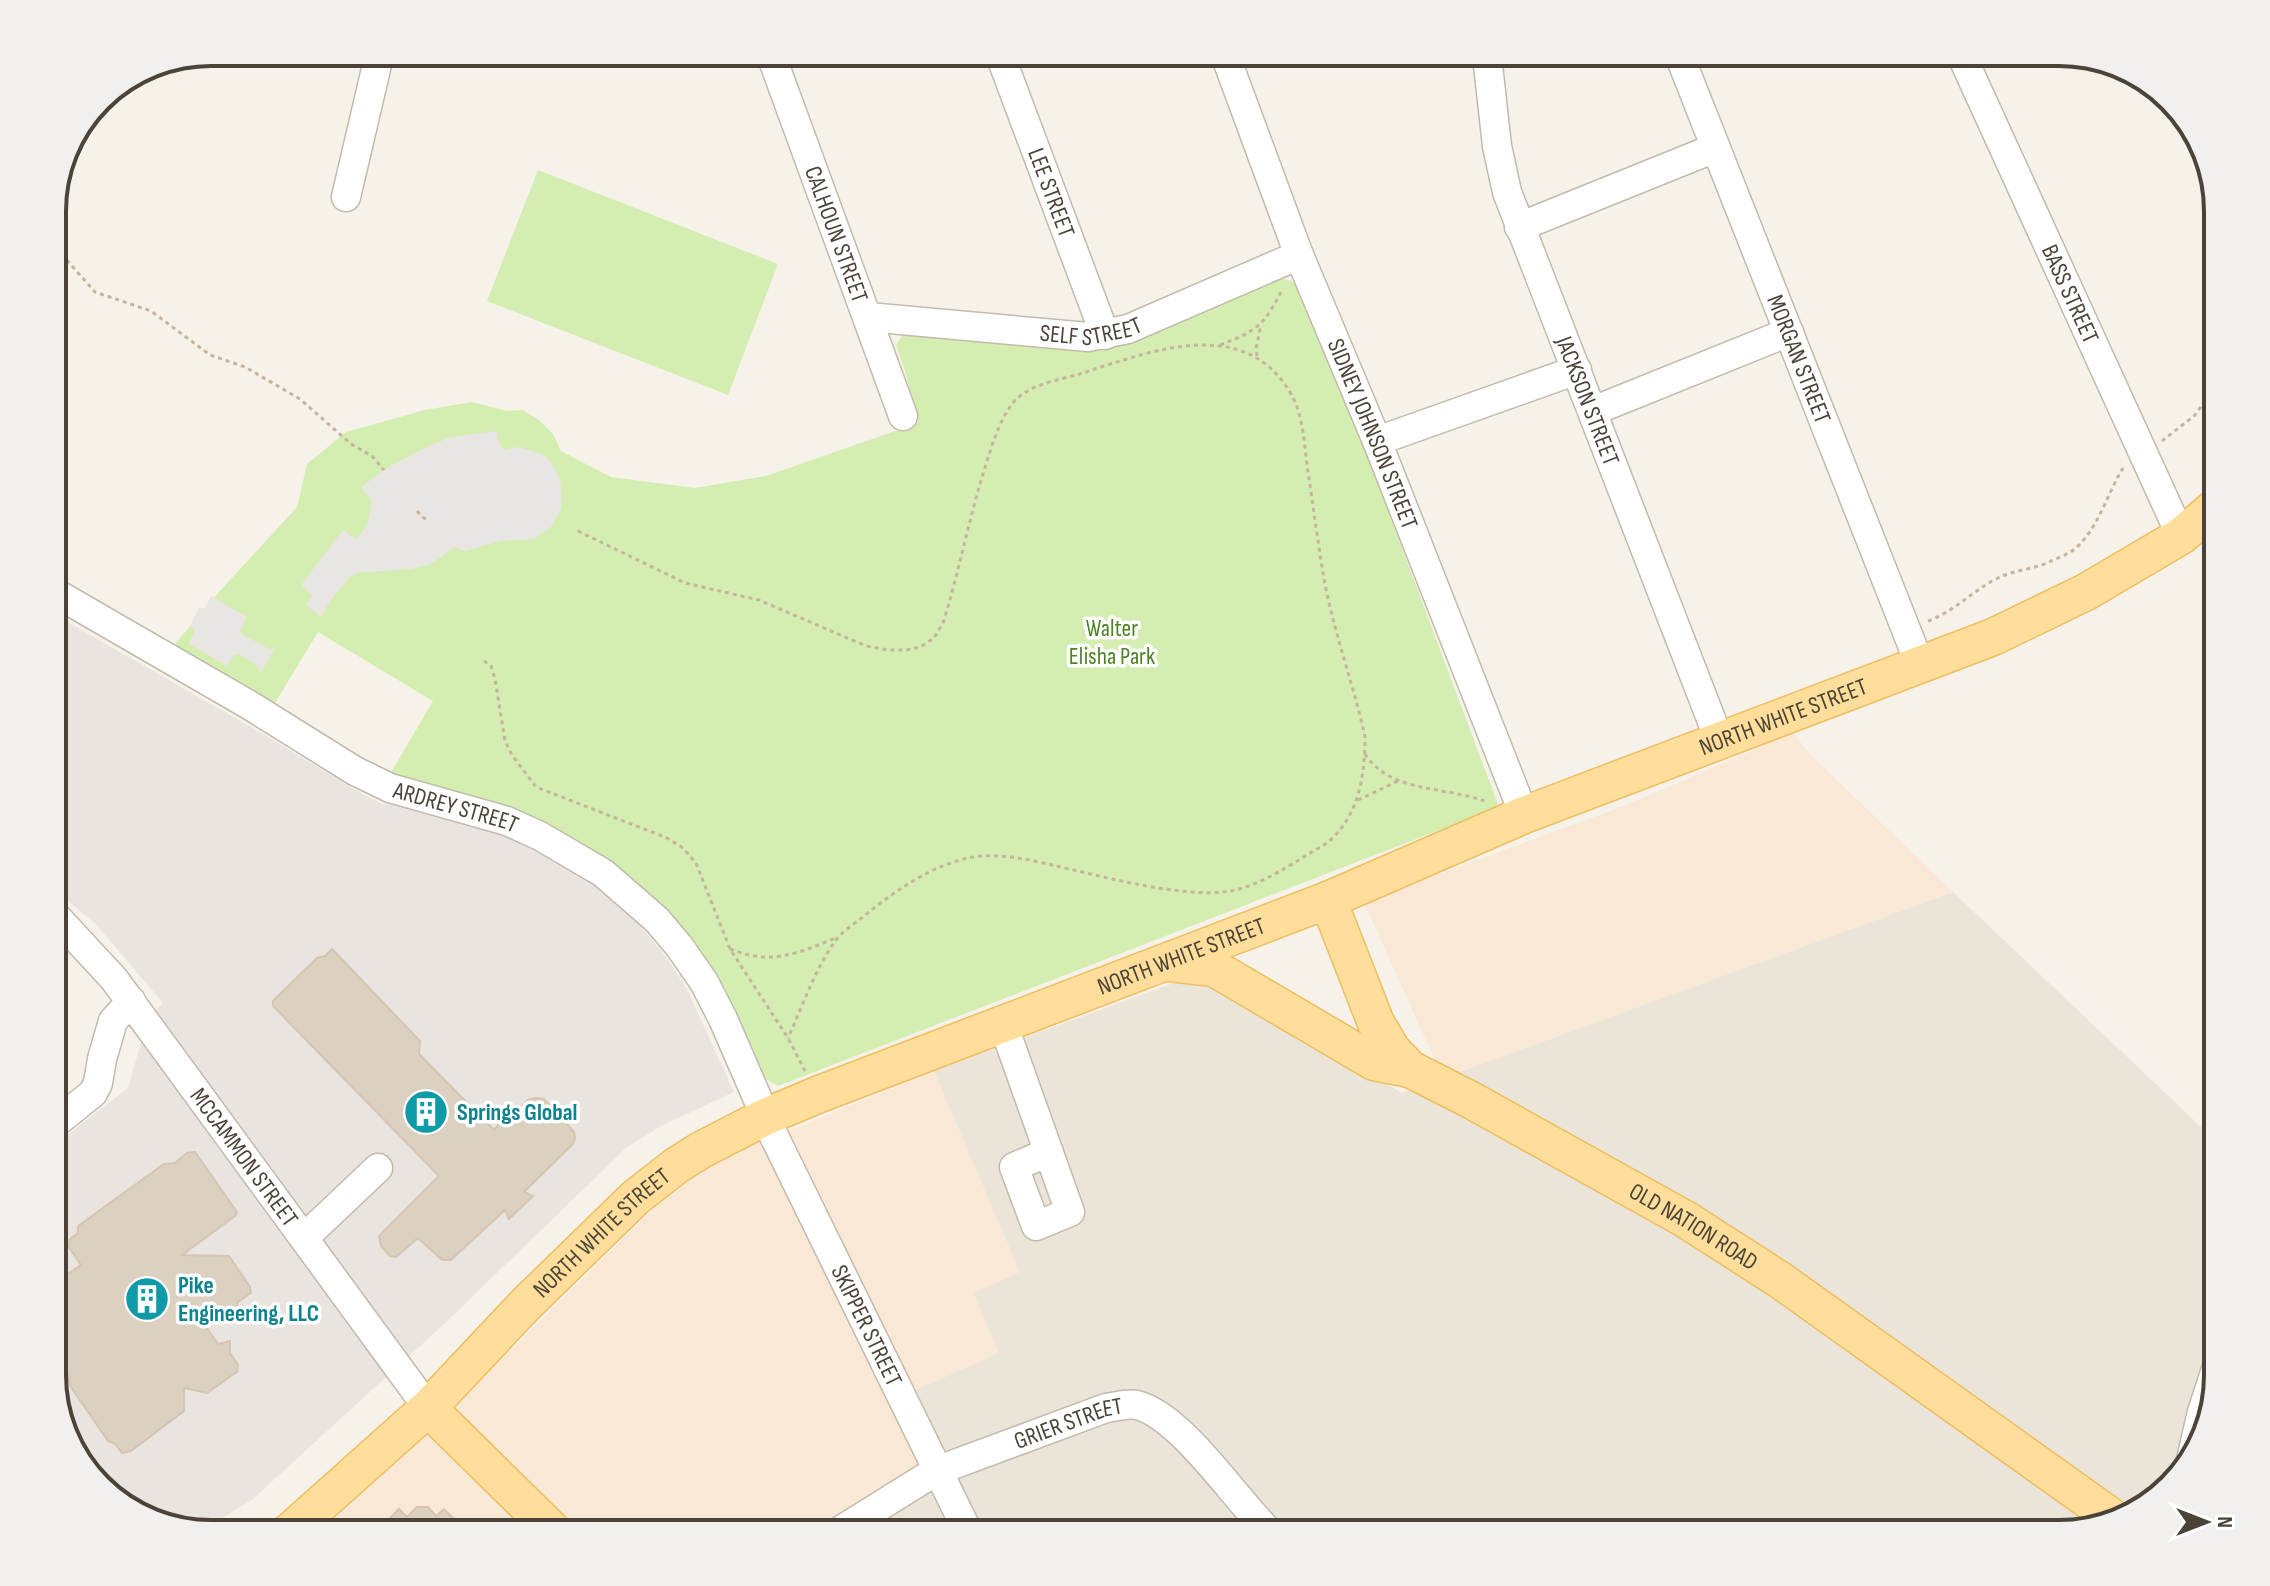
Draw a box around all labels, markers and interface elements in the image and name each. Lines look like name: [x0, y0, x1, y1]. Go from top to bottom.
street label: LEE STREET: [1021, 144, 1081, 242]
street label: CALHOUN STREET: [798, 162, 874, 307]
street label: BASS STREET: [2035, 240, 2105, 348]
street label: MORGAN STREET: [1760, 291, 1837, 428]
street label: SELF STREET: [1039, 311, 1147, 352]
street label: JACKSON STREET: [1549, 331, 1626, 470]
street label: SIDNEY JOHNSON STREET: [1321, 335, 1424, 534]
park label: Walter Elisha Park: [1069, 614, 1155, 671]
street label: NORTH WHITE STREET: [1695, 672, 1872, 762]
street label: ARDREY STREET: [389, 775, 523, 839]
street label: NORTH WHITE STREET: [1093, 911, 1270, 1002]
street label: MCCAMMON STREET: [184, 1082, 304, 1233]
building icon: Springs Global: [402, 1088, 450, 1136]
place label: Springs Global: [457, 1098, 577, 1127]
street label: NORTH WHITE STREET: [527, 1162, 676, 1304]
street label: OLD NATION ROAD: [1624, 1177, 1763, 1277]
street label: SKIPPER STREET: [824, 1260, 908, 1391]
place label: Pike Engineering, LLC: [178, 1271, 319, 1328]
building icon: Pike Engineering, LLC: [123, 1275, 171, 1323]
street label: GRIER STREET: [1010, 1391, 1125, 1456]
north arrow: [2166, 1482, 2246, 1562]
text: N: [2211, 1516, 2238, 1528]

